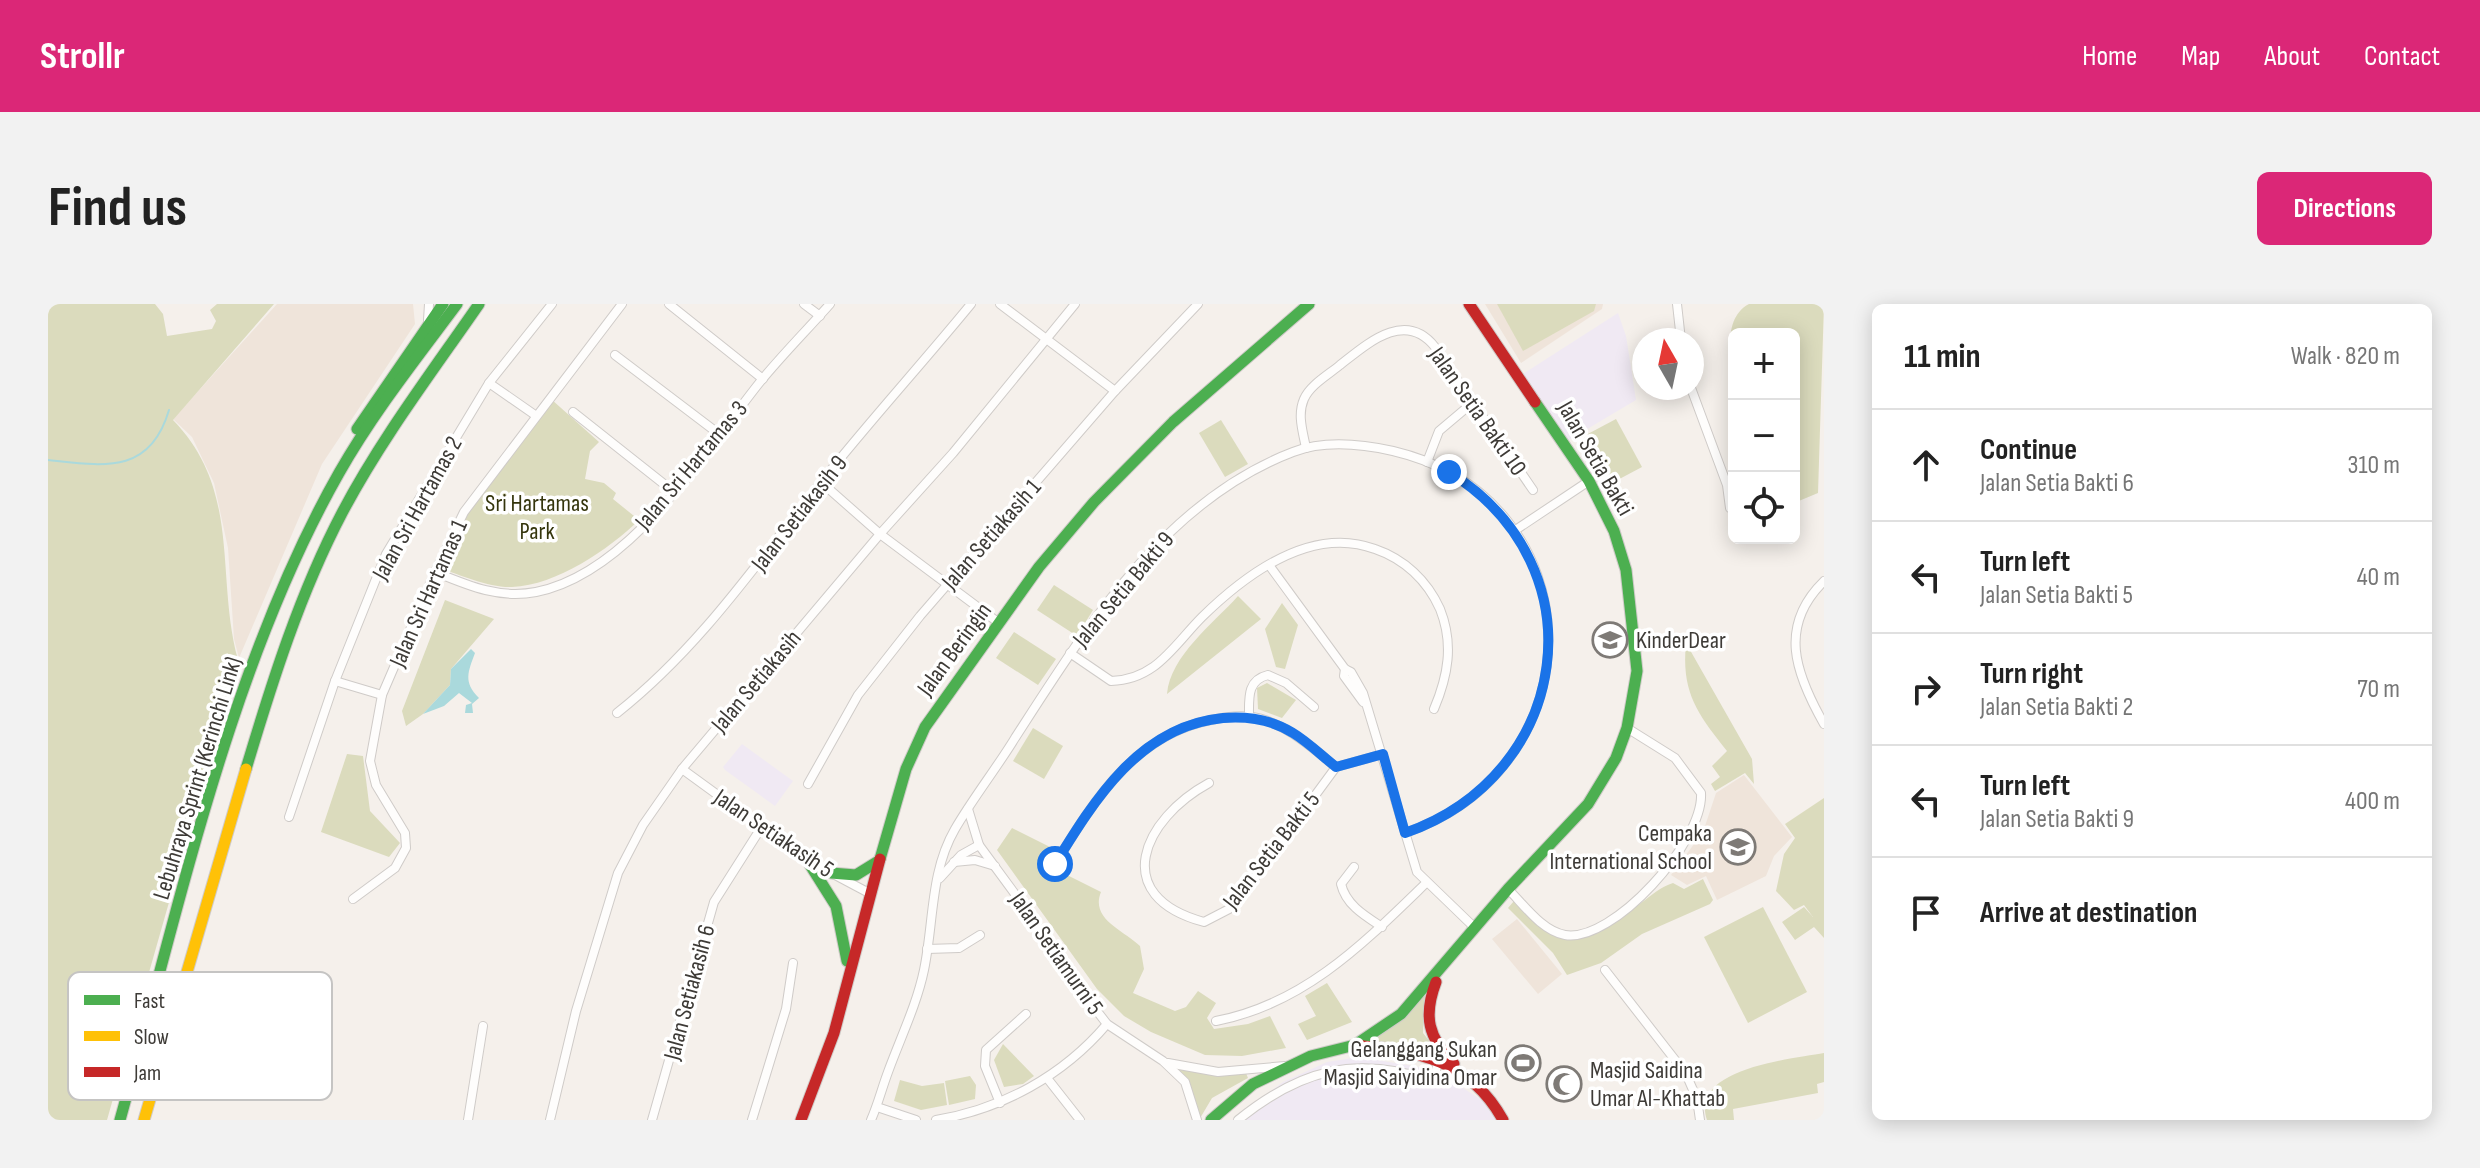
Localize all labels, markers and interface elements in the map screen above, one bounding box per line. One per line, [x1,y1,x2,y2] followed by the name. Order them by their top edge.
[40,34,125,79] text: Strollr
[2082,40,2137,73] text: Home
[2181,40,2220,73] text: Map
[2264,40,2320,73] text: About
[2364,40,2440,73] text: Contact
[2257,172,2432,245] button: Directions
[48,175,187,242] text: Find us
[1632,328,1704,400] north arrow
[1728,328,1800,544] map controls
[1728,328,1800,400] button: +
[1904,336,1981,377] text: 11 min
[1422,340,1533,481] street label: Jalan Setia Bakti 10
[2291,341,2400,372] text: Walk · 820 m
[628,395,754,537] street label: Jalan Sri Hartamas 3
[1551,395,1640,521] street label: Jalan Setia Bakti
[1728,400,1800,472] button: −
[366,431,469,586] street label: Jalan Sri Hartamas 2
[1980,432,2077,468] text: Continue
[1904,443,1948,487] icon: ahead
[745,450,854,578] street label: Jalan Setiakasih 9
[2348,450,2400,481] text: 310 m
[1431,454,1467,490] route end
[1980,468,2134,499] text: Jalan Setia Bakti 6
[1728,472,1800,544] button: locate
[935,473,1048,596] street label: Jalan Setiakasih 1
[485,489,589,546] park label: Sri Hartamas Park
[383,515,474,672] street label: Jalan Sri Hartamas 1
[1066,526,1180,654] street label: Jalan Setia Bakti 9
[1980,544,2070,580] text: Turn left
[1904,555,1948,599] icon: left
[2357,562,2400,593] text: 40 m
[1980,580,2133,611] text: Jalan Setia Bakti 5
[910,597,998,702] street label: Jalan Beringin
[1591,621,1629,659] school or university icon: KinderDear
[705,624,808,739] street label: Jalan Setiakasih
[1636,626,1726,655] place label: KinderDear
[147,653,248,903] street label: Lebuhraya Sprint (Kerinchi Link)
[1980,656,2083,692] text: Turn right
[1904,667,1948,711] icon: right
[2357,674,2400,705] text: 70 m
[1980,692,2133,723] text: Jalan Setia Bakti 2
[1980,768,2070,804] text: Turn left
[1904,779,1948,823] icon: left
[708,782,839,884] street label: Jalan Setiakasih 5
[1216,786,1326,916] street label: Jalan Setia Bakti 5
[2345,786,2400,817] text: 400 m
[1980,804,2134,835] text: Jalan Setia Bakti 9
[1549,819,1712,876] place label: Cempaka International School
[1719,828,1757,866] school or university icon: Cempaka International School
[1037,846,1073,882] route start
[1003,885,1110,1020] street label: Jalan Setiamurni 5
[1904,891,1948,935] icon: arrive
[1980,895,2197,931] text: Arrive at destination
[657,921,721,1064] street label: Jalan Setiakasih 6
[68,972,332,1100] legend
[134,988,165,1015] text: Fast
[134,1024,169,1051] text: Slow
[1323,1035,1497,1092] place label: Gelanggang Sukan Masjid Saiyidina Omar
[1504,1044,1542,1082] sports icon: Gelanggang Sukan Masjid Saiyidina Omar
[1590,1056,1725,1113] place label: Masjid Saidina Umar Al-Khattab
[133,1060,161,1087] text: Jam
[1545,1065,1583,1103] mosque icon: Masjid Saidina Umar Al-Khattab

